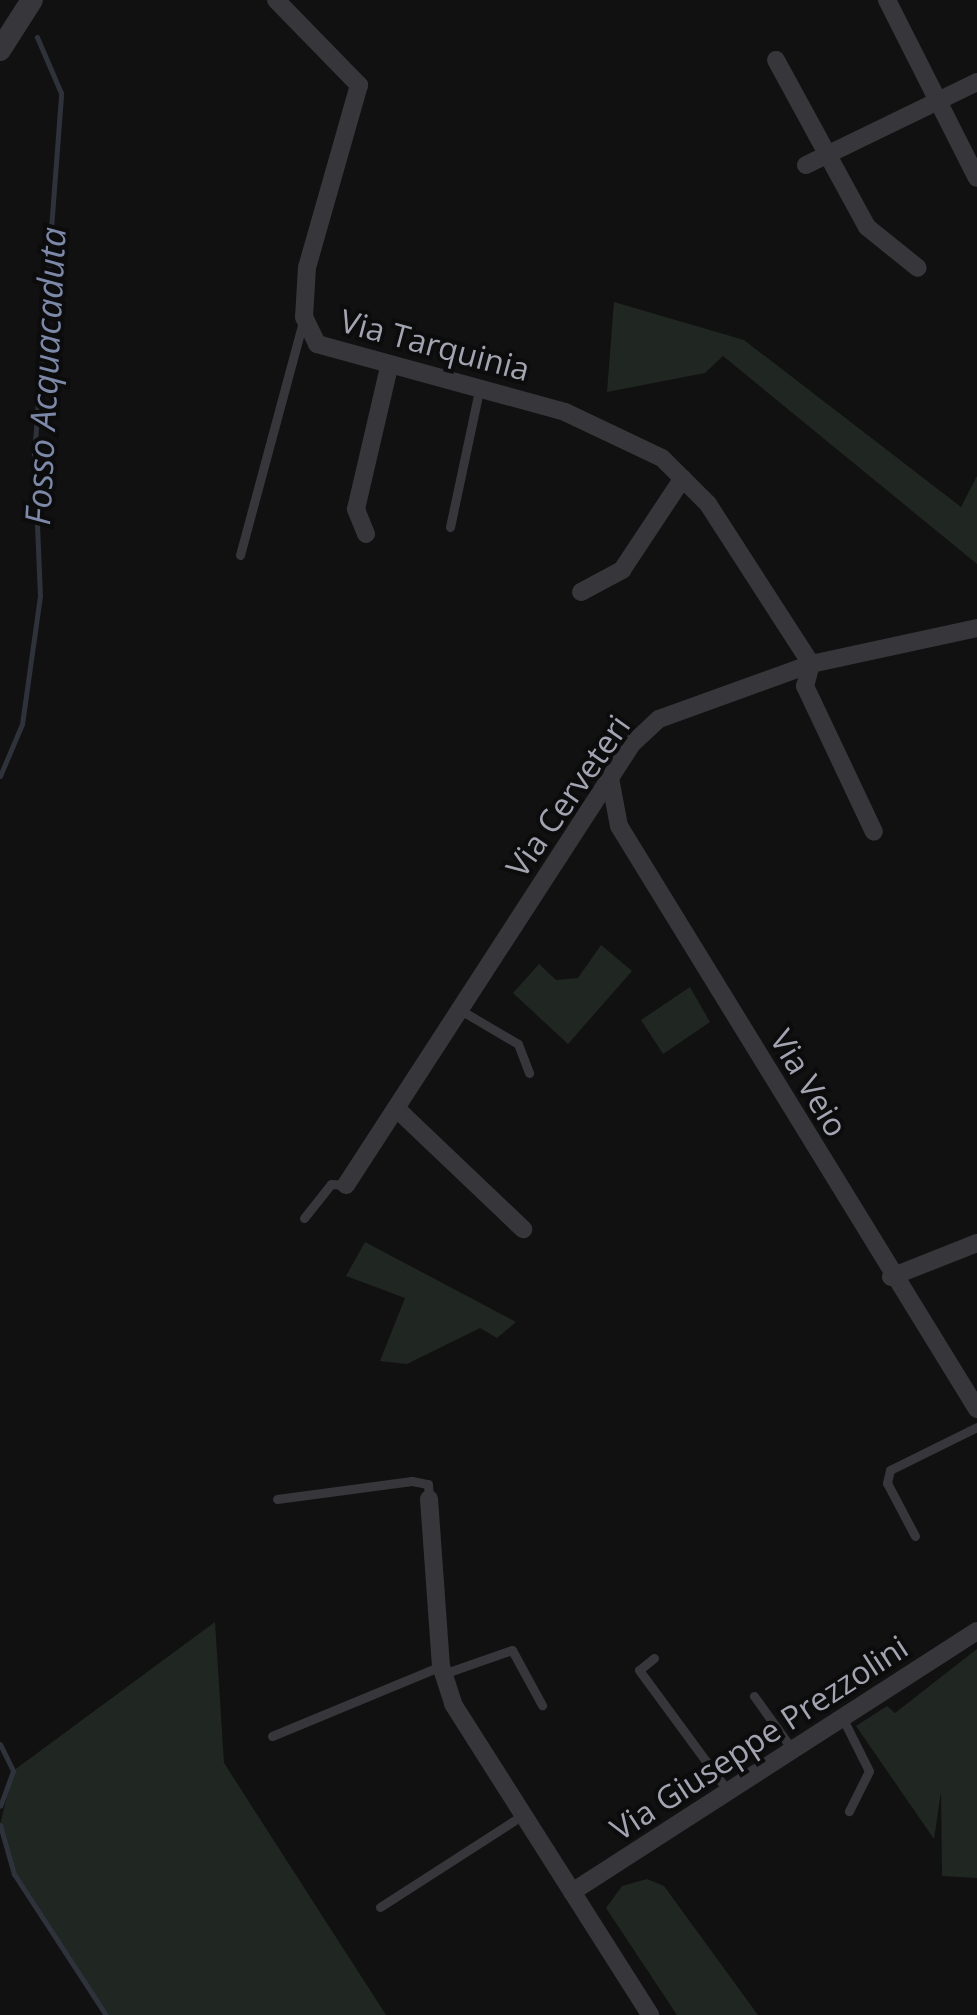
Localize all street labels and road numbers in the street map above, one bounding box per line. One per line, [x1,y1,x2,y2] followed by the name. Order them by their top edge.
[336,301,534,389] street label: Via Tarquinia
[498,708,638,884] street label: Via Cerveteri
[762,1023,856,1143] street label: Via Veio
[603,1628,915,1848] street label: Via Giuseppe Prezzolini

